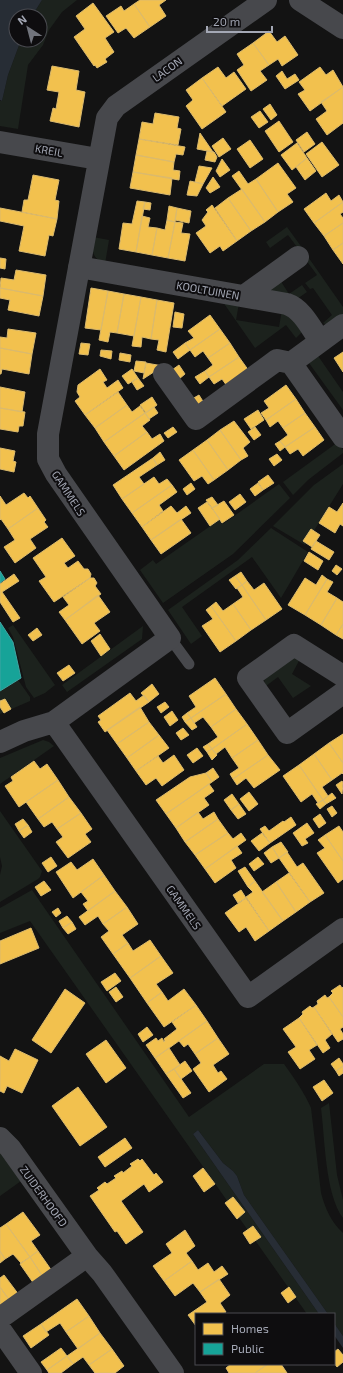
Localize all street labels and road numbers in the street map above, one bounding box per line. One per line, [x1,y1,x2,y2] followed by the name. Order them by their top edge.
[150,54,184,84] street label: LACON
[34,141,64,159] street label: KREIL
[175,278,241,302] street label: KOOLTUINEN
[50,468,88,518] street label: GAMMELS
[164,882,204,932] street label: GAMMELS
[18,1163,70,1229] street label: ZUIDERHOOFD

